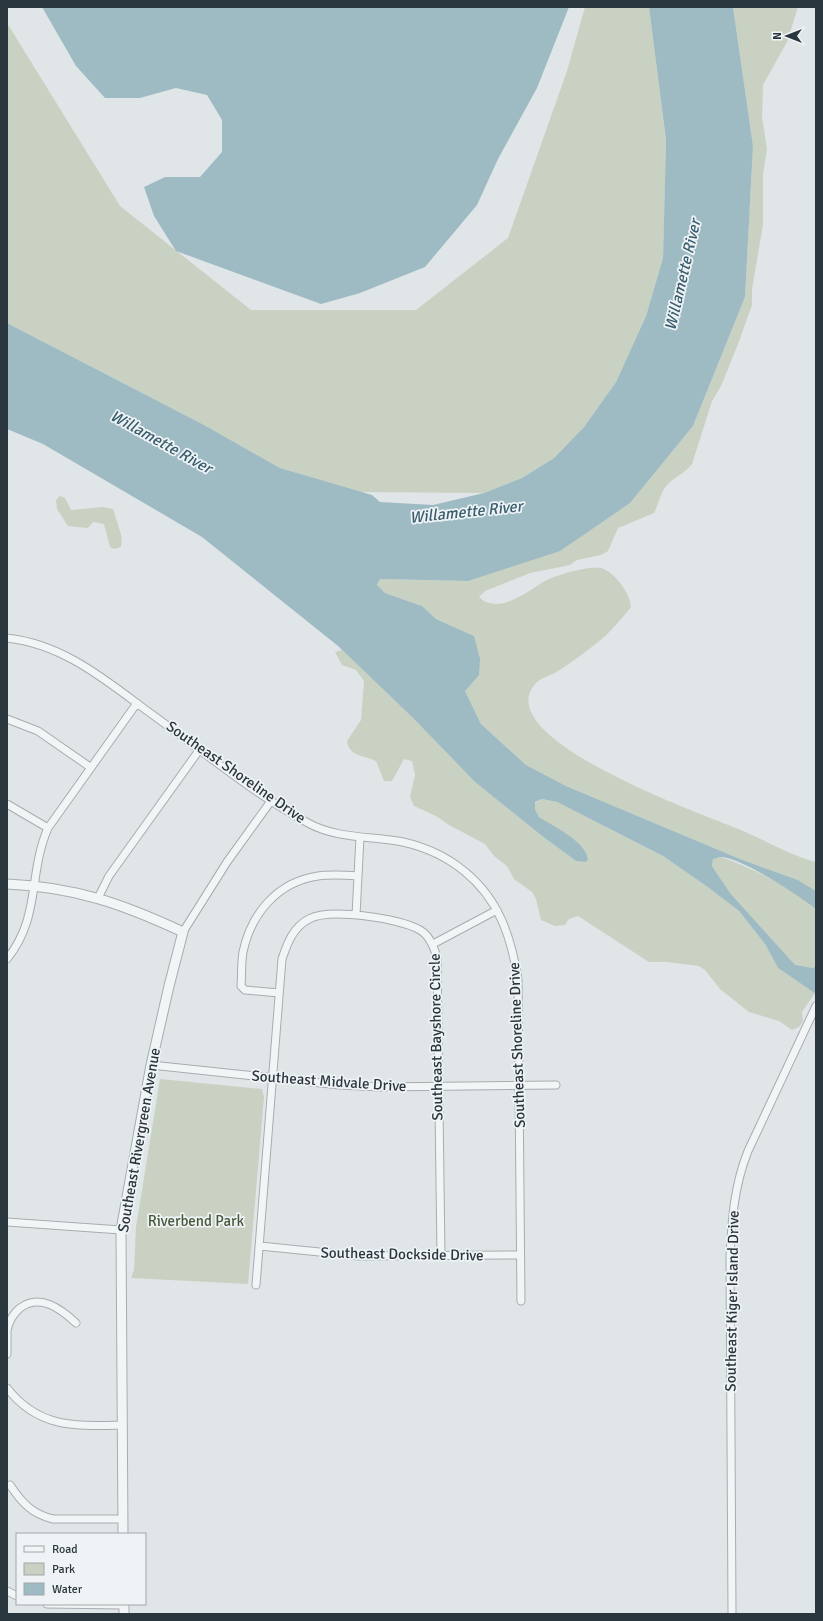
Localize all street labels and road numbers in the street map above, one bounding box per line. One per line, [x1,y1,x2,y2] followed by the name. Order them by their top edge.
[163,717,309,827] street label: Southeast Shoreline Drive
[426,953,446,1121] street label: Southeast Bayshore Circle
[505,962,529,1128] street label: Southeast Shoreline Drive
[114,1046,164,1234] street label: Southeast Rivergreen Avenue
[251,1067,407,1095] street label: Southeast Midvale Drive
[721,1210,743,1392] street label: Southeast Kiger Island Drive
[320,1244,484,1264] street label: Southeast Dockside Drive

